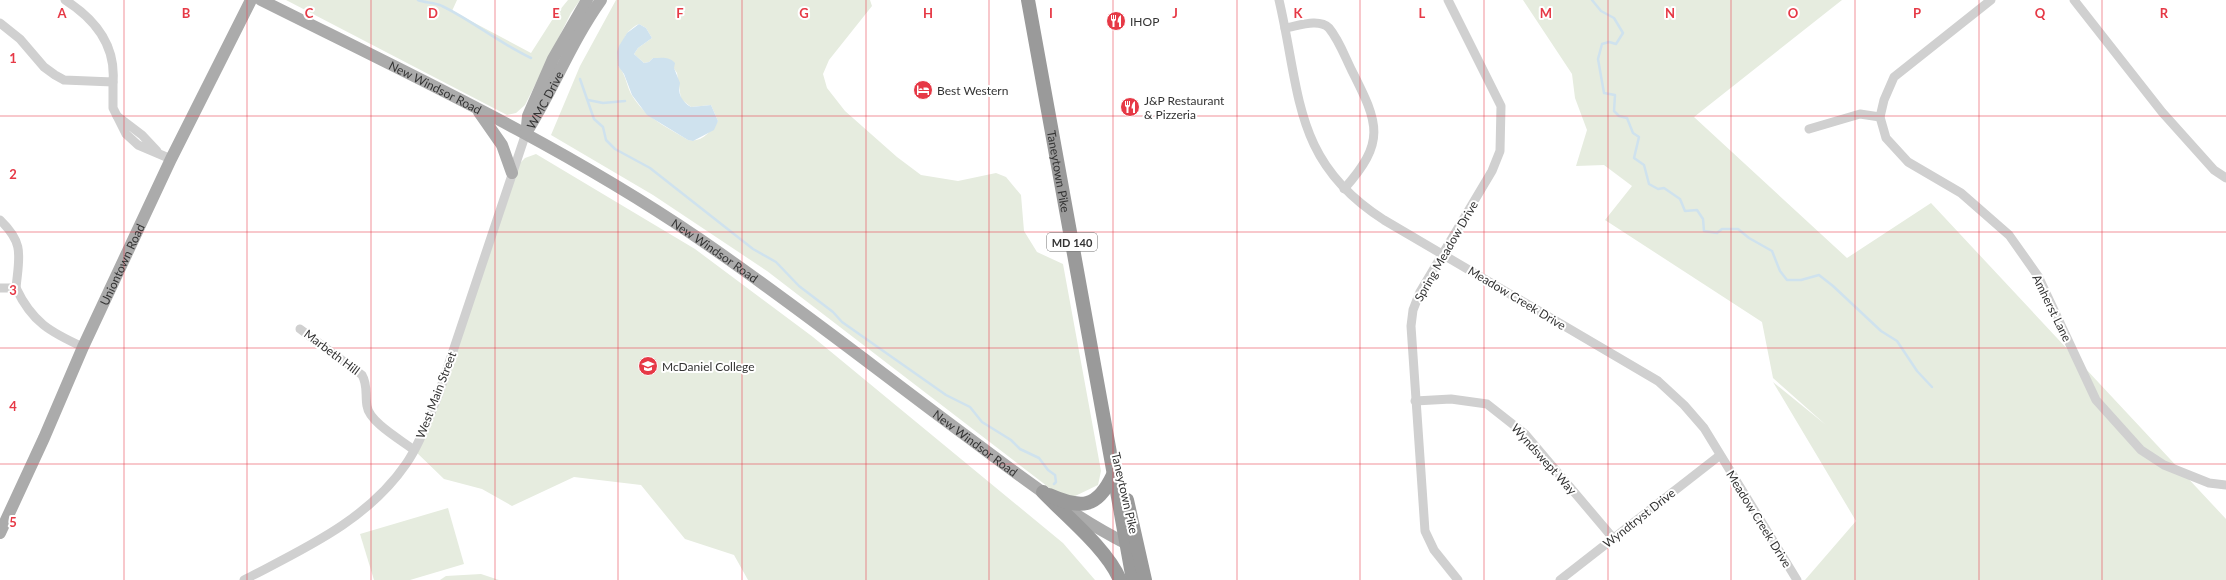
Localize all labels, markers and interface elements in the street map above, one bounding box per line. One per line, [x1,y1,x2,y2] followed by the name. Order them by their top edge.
[56,5,67,21] text: A
[182,5,191,21] text: B
[305,5,314,21] text: C
[428,5,438,21] text: D
[552,5,560,21] text: E
[676,5,684,21] text: F
[799,5,809,21] text: G
[923,5,933,21] text: H
[1049,5,1053,21] text: I
[1172,5,1178,21] text: J
[1294,5,1304,21] text: K
[1419,5,1426,21] text: L
[1540,5,1552,21] text: M
[1665,5,1675,21] text: N
[1788,5,1799,21] text: O
[1913,5,1921,21] text: P
[2035,5,2046,21] text: Q
[2160,5,2169,21] text: R
[1105,10,1127,32] restaurant icon: IHOP
[1130,14,1159,29] place label: IHOP
[9,50,17,66] text: 1
[387,57,484,117] street label: New Windsor Road
[523,68,566,131] street label: WMC Drive
[912,79,934,101] hotel icon: Best Western
[937,83,1008,98] place label: Best Western
[1144,93,1225,122] place label: J&P Restaurant & Pizzeria
[1119,96,1141,118] restaurant icon: J&P Restaurant & Pizzeria
[1044,129,1074,213] street label: Taneytown Pike
[9,166,17,182] text: 2
[1411,198,1481,304] street label: Spring Meadow Drive
[669,215,761,285] street label: New Windsor Road
[96,221,147,308] street label: Uniontown Road
[1047,233,1097,251] road number: MD 140
[1465,263,1569,333] street label: Meadow Creek Drive
[2029,272,2075,344] street label: Amherst Lane
[9,282,17,298] text: 3
[301,326,363,378] street label: Marbeth Hill
[413,349,460,441] street label: West Main Street
[637,355,659,377] school or university icon: McDaniel College
[662,359,755,374] place label: McDaniel College
[9,398,17,414] text: 4
[930,406,1021,479] street label: New Windsor Road
[1508,420,1580,498] street label: Wyndswept Way
[1108,451,1142,535] street label: Taneytown Pike
[1723,468,1795,570] street label: Meadow Creek Drive
[1600,485,1678,551] street label: Wyndtryst Drive
[9,514,17,530] text: 5

